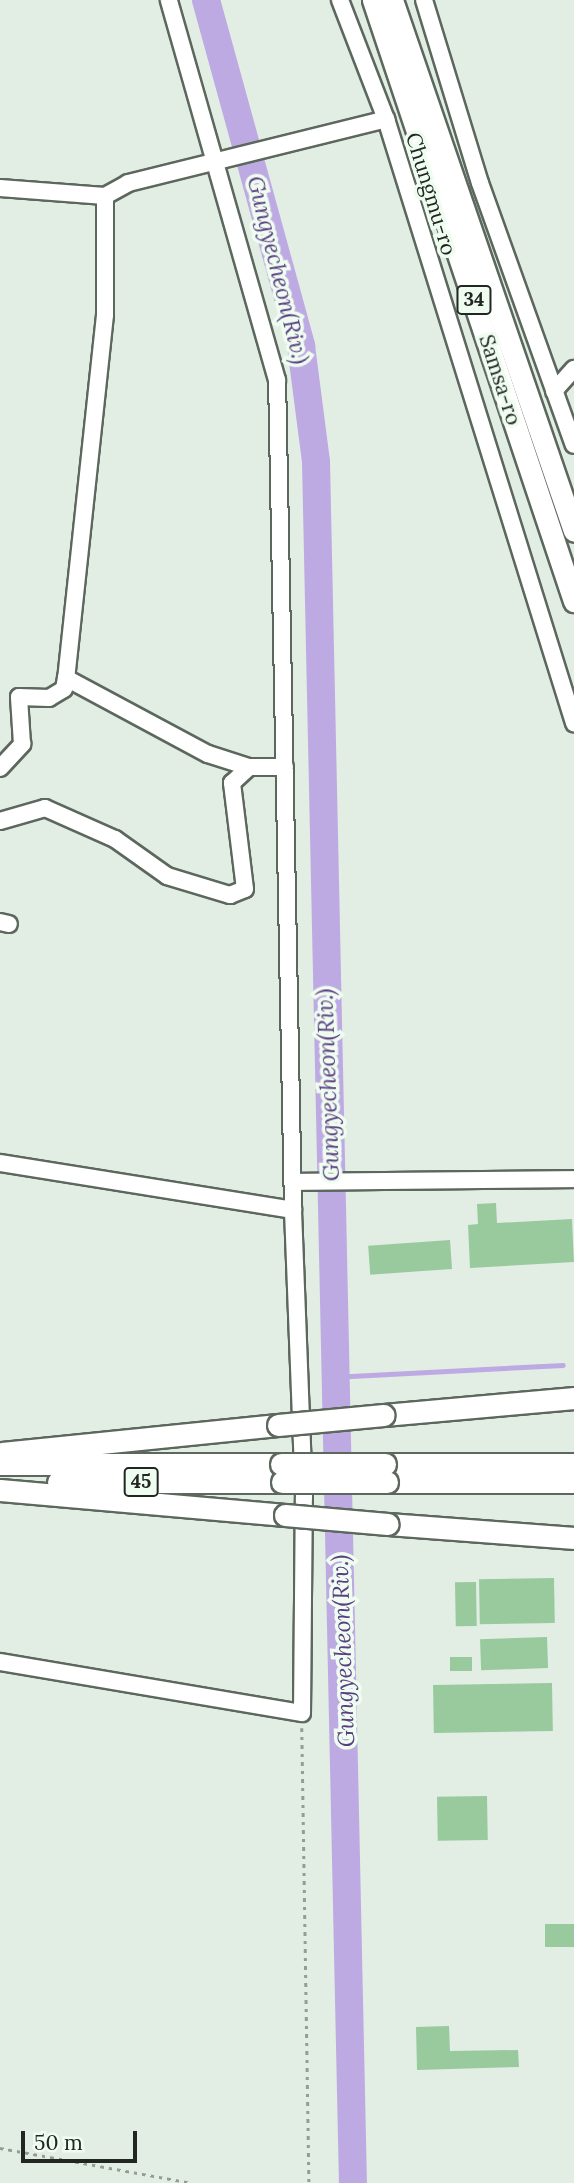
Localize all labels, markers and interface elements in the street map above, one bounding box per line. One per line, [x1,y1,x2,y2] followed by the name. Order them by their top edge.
[400,130,462,258] street label: Chungmu-ro
[241,173,315,367] water label: Gungyecheon(Riv.)
[455,284,493,316] road number: 34
[474,332,526,428] street label: Samsa-ro
[311,988,345,1182] water label: Gungyecheon(Riv.)
[124,1466,158,1498] road number: 45
[326,1554,360,1748] water label: Gungyecheon(Riv.)
[24,2116,140,2160] scale bar
[34,2129,83,2156] text: 50 m

